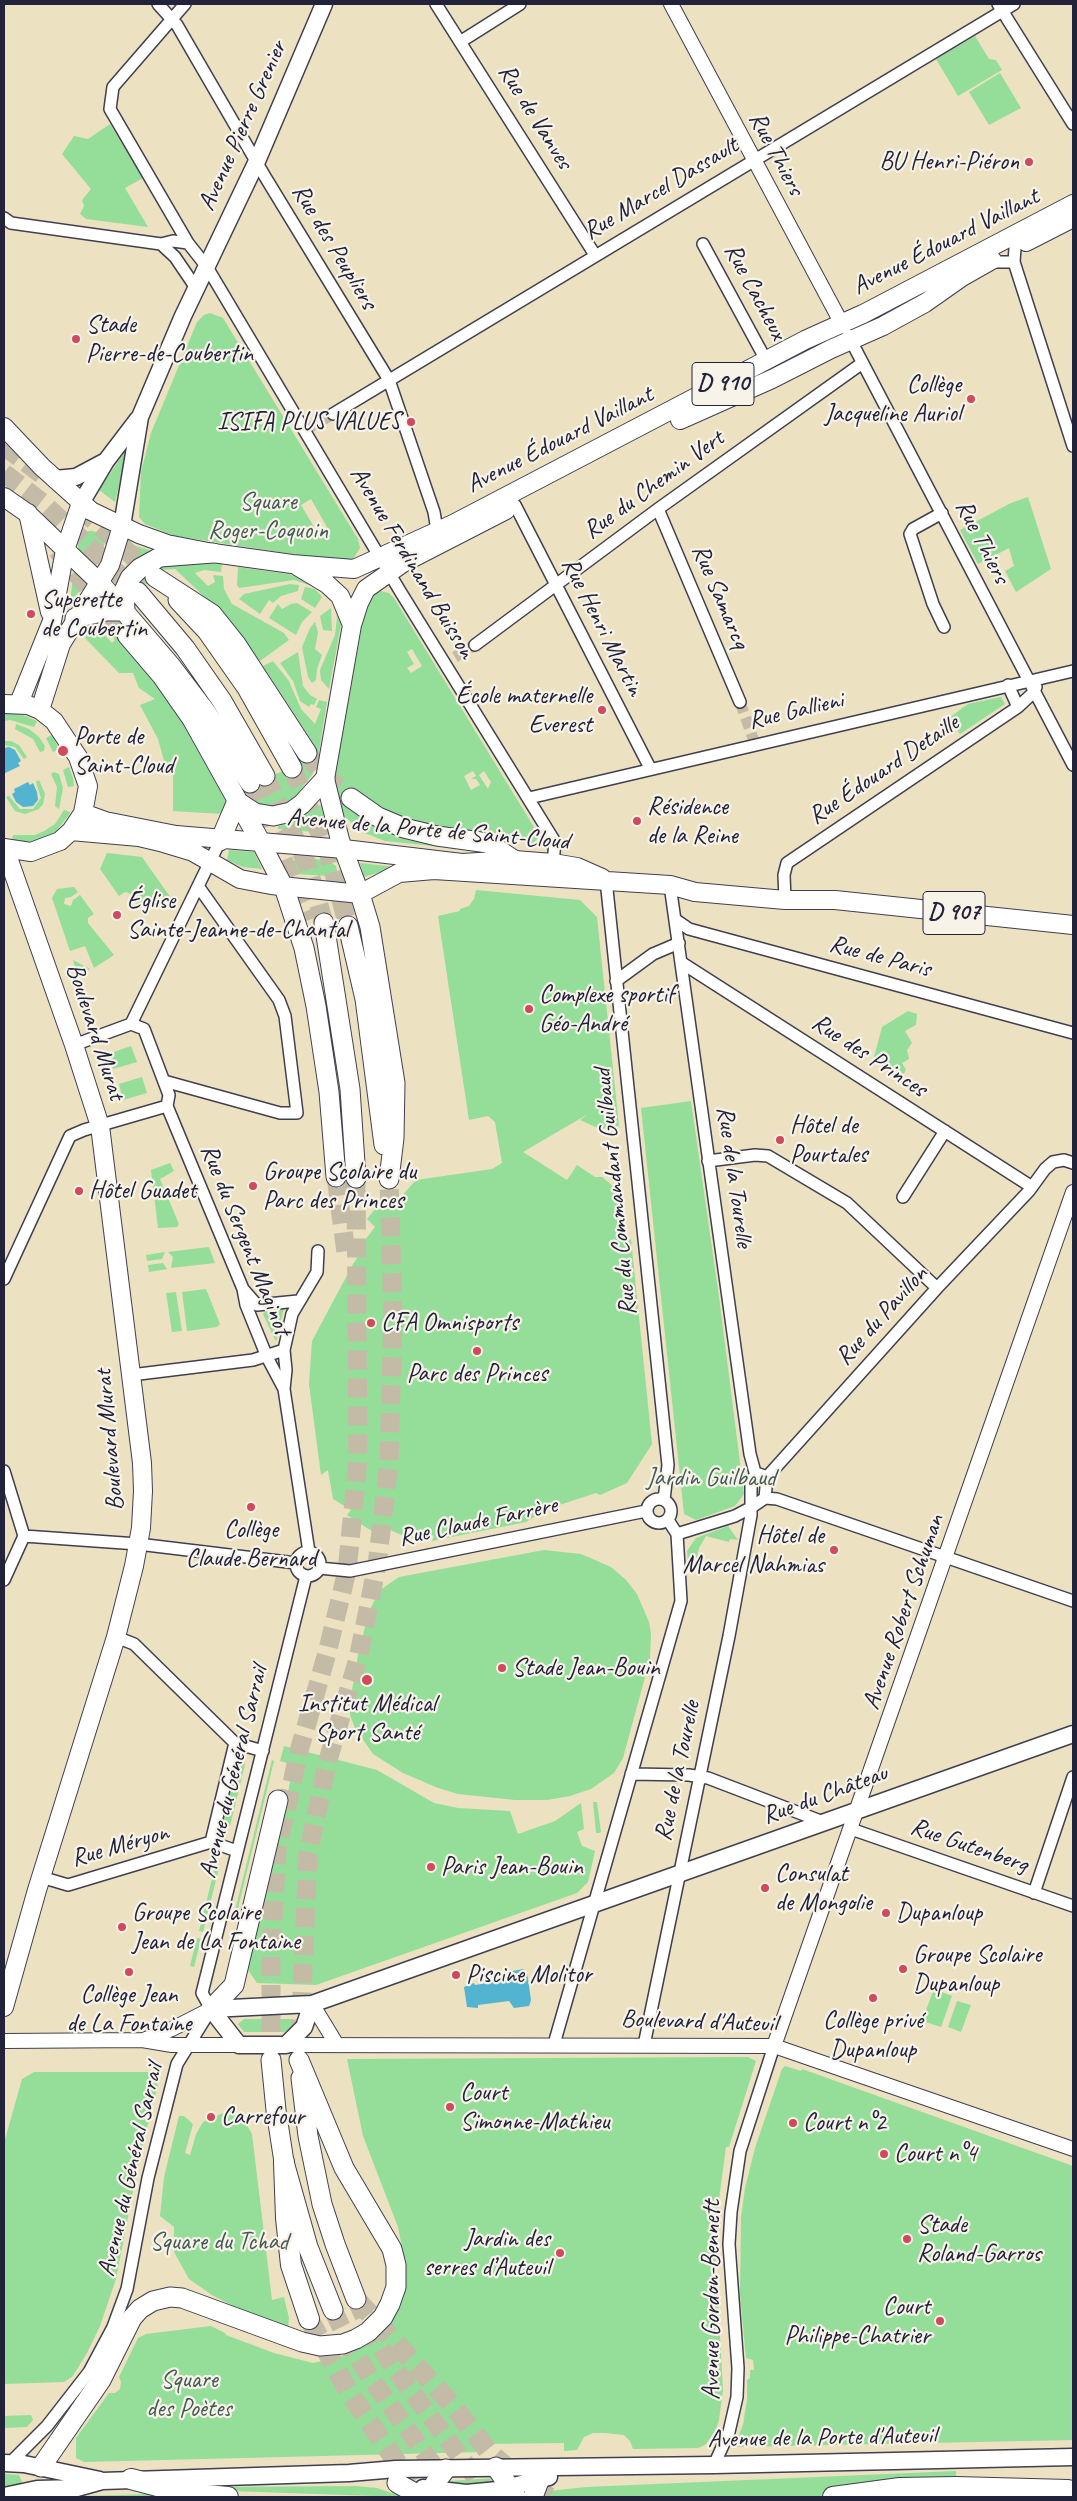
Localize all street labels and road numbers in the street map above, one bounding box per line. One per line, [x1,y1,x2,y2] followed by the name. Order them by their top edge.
[192,36,294,216] street label: Avenue Pierre Grenier
[491,59,579,175] street label: Rue de Vanves
[742,107,810,201] street label: Rue Thiers
[578,131,744,247] street label: Rue Marcel Dassault
[285,179,383,315] street label: Rue des Peupliers
[848,182,1044,302] street label: Avenue Édouard Vaillant
[717,239,793,345] street label: Rue Cacheux
[692,362,754,406] road number: D 910
[462,380,658,500] street label: Avenue Édouard Vaillant
[578,424,730,546] street label: Rue du Chemin Vert
[343,462,481,664] street label: Avenue Ferdinand Buisson
[948,495,1016,589] street label: Rue Thiers
[685,540,755,654] street label: Rue Samarcq
[554,553,650,701] street label: Rue Henri Martin
[746,686,846,736] street label: Rue Gallieni
[803,709,965,831] street label: Rue Édouard Detaille
[286,803,570,857] street label: Avenue de la Porte de Saint-Cloud
[923,891,985,934] road number: D 907
[826,929,934,985] street label: Rue de Paris
[59,960,131,1104] street label: Boulevard Murat
[806,1008,932,1104] street label: Rue des Princes
[588,1067,644,1317] street label: Rue du Commandant Guilbaud
[709,1104,759,1250] street label: Rue de la Tourelle
[193,1140,297,1340] street label: Rue du Sergent Maginot
[830,1260,934,1372] street label: Rue du Pavillon
[89,1368,131,1512] street label: Boulevard Murat
[396,1491,560,1553] street label: Rue Claude Farrère
[857,1511,951,1713] street label: Avenue Robert Schuman
[193,1663,275,1881] street label: Avenue du Général Sarrail
[649,1698,707,1844] street label: Rue de la Tourelle
[758,1759,892,1831] street label: Rue du Château
[906,1812,1032,1880] street label: Rue Gutenberg
[68,1818,172,1874] street label: Rue Méryon
[620,2004,778,2040] street label: Boulevard d'Auteuil
[92,2060,170,2280] street label: Avenue du Général Sarrail
[697,2200,727,2400] street label: Avenue Gordon-Bennett
[707,2421,937,2455] street label: Avenue de la Porte d'Auteuil

